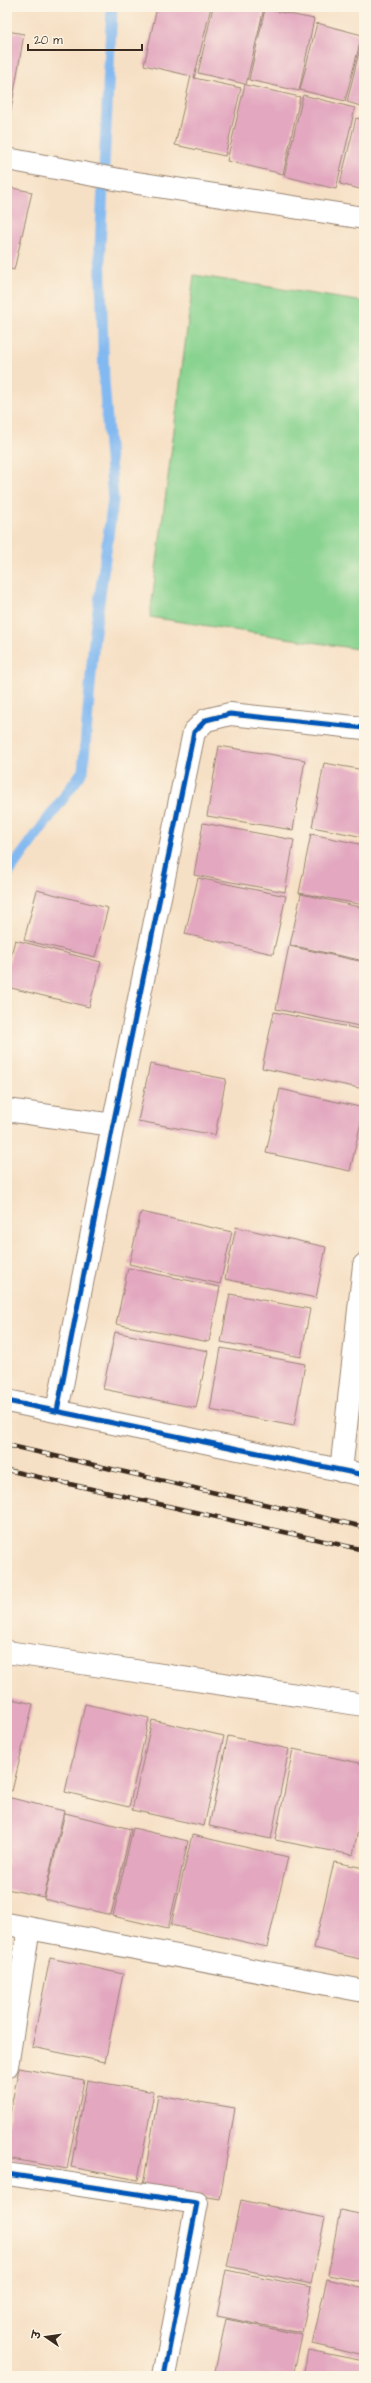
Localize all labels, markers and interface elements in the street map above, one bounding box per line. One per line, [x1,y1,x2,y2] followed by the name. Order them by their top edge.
[28,26,142,52] scale bar
[34,32,63,49] text: 20 m
[26,2317,66,2357] north arrow
[28,2328,45,2341] text: उ

